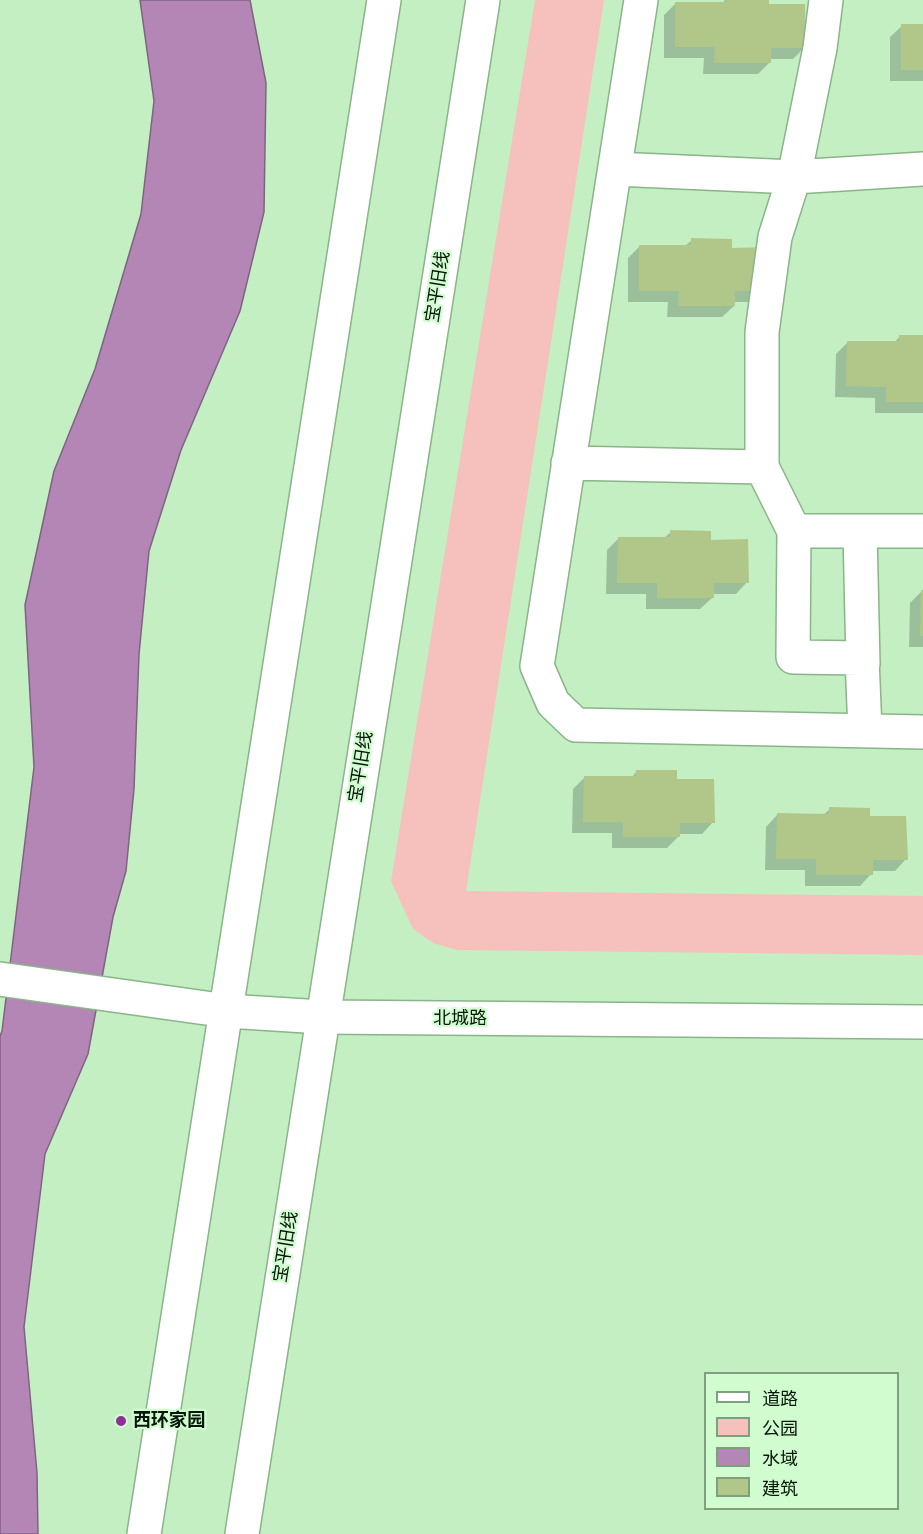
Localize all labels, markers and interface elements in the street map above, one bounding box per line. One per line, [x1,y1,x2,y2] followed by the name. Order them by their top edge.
[422,250,454,324] street label: 宝平旧线
[345,730,377,804] street label: 宝平旧线
[433,1008,487,1030] street label: 北城路
[270,1210,302,1284] street label: 宝平旧线
[704,1372,899,1510] legend
[762,1388,798,1410] text: 道路
[133,1410,205,1432] place label: 西环家园
[114,1414,128,1428] marker: 西环家园
[762,1418,798,1440] text: 公园
[762,1448,798,1470] text: 水域
[762,1478,798,1500] text: 建筑

